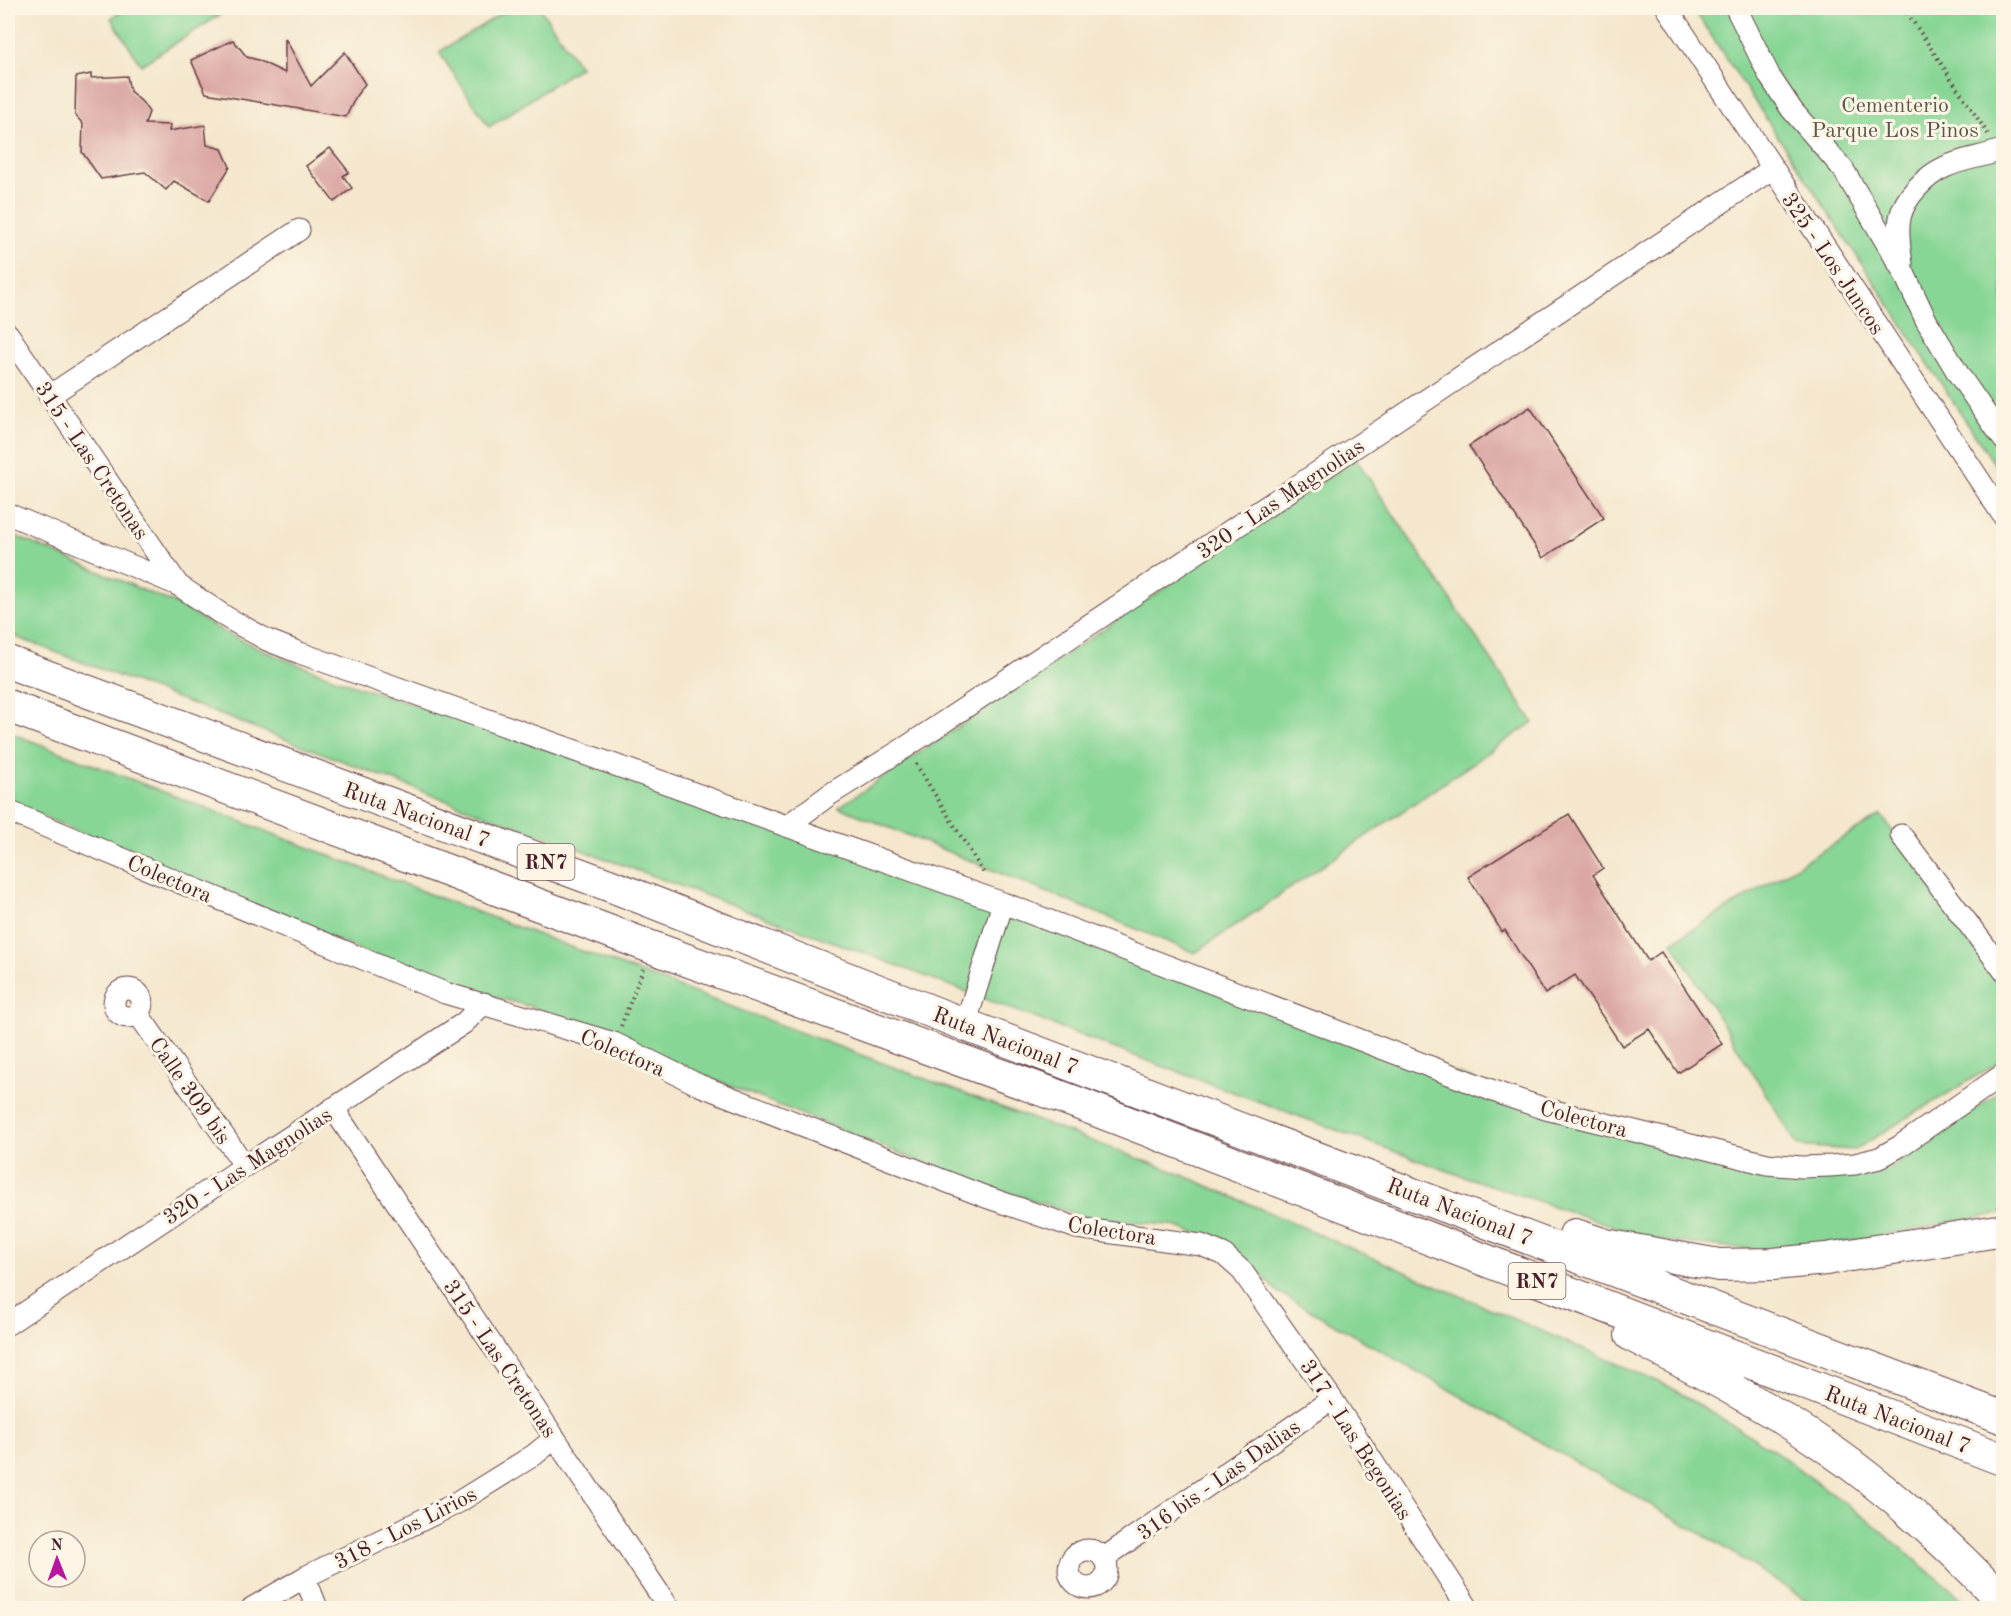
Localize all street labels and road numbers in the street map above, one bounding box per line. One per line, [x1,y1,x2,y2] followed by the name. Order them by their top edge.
[1777,189,1888,339] street label: 325 - Los Juncos
[31,378,152,544] street label: 315 - Las Cretonas
[1194,436,1369,564] street label: 320 - Las Magnolias
[340,779,492,853] street label: Ruta Nacional 7
[518,844,574,880] road number: RN7
[124,852,215,908] street label: Colectora
[929,1004,1081,1080] street label: Ruta Nacional 7
[577,1026,668,1082] street label: Colectora
[145,1034,234,1149] street label: Calle 309 bis
[1537,1098,1630,1142] street label: Colectora
[160,1104,336,1229] street label: 320 - Las Magnolias
[1383,1175,1535,1251] street label: Ruta Nacional 7
[1066,1214,1158,1250] street label: Colectora
[1508,1263,1566,1299] road number: RN7
[439,1276,560,1442] street label: 315 - Las Cretonas
[1295,1356,1415,1524] street label: 317 - Las Begonias
[1821,1383,1973,1459] street label: Ruta Nacional 7
[1134,1416,1305,1545] street label: 316 bis - Las Dalias
[331,1484,480,1574] street label: 318 - Los Lirios

